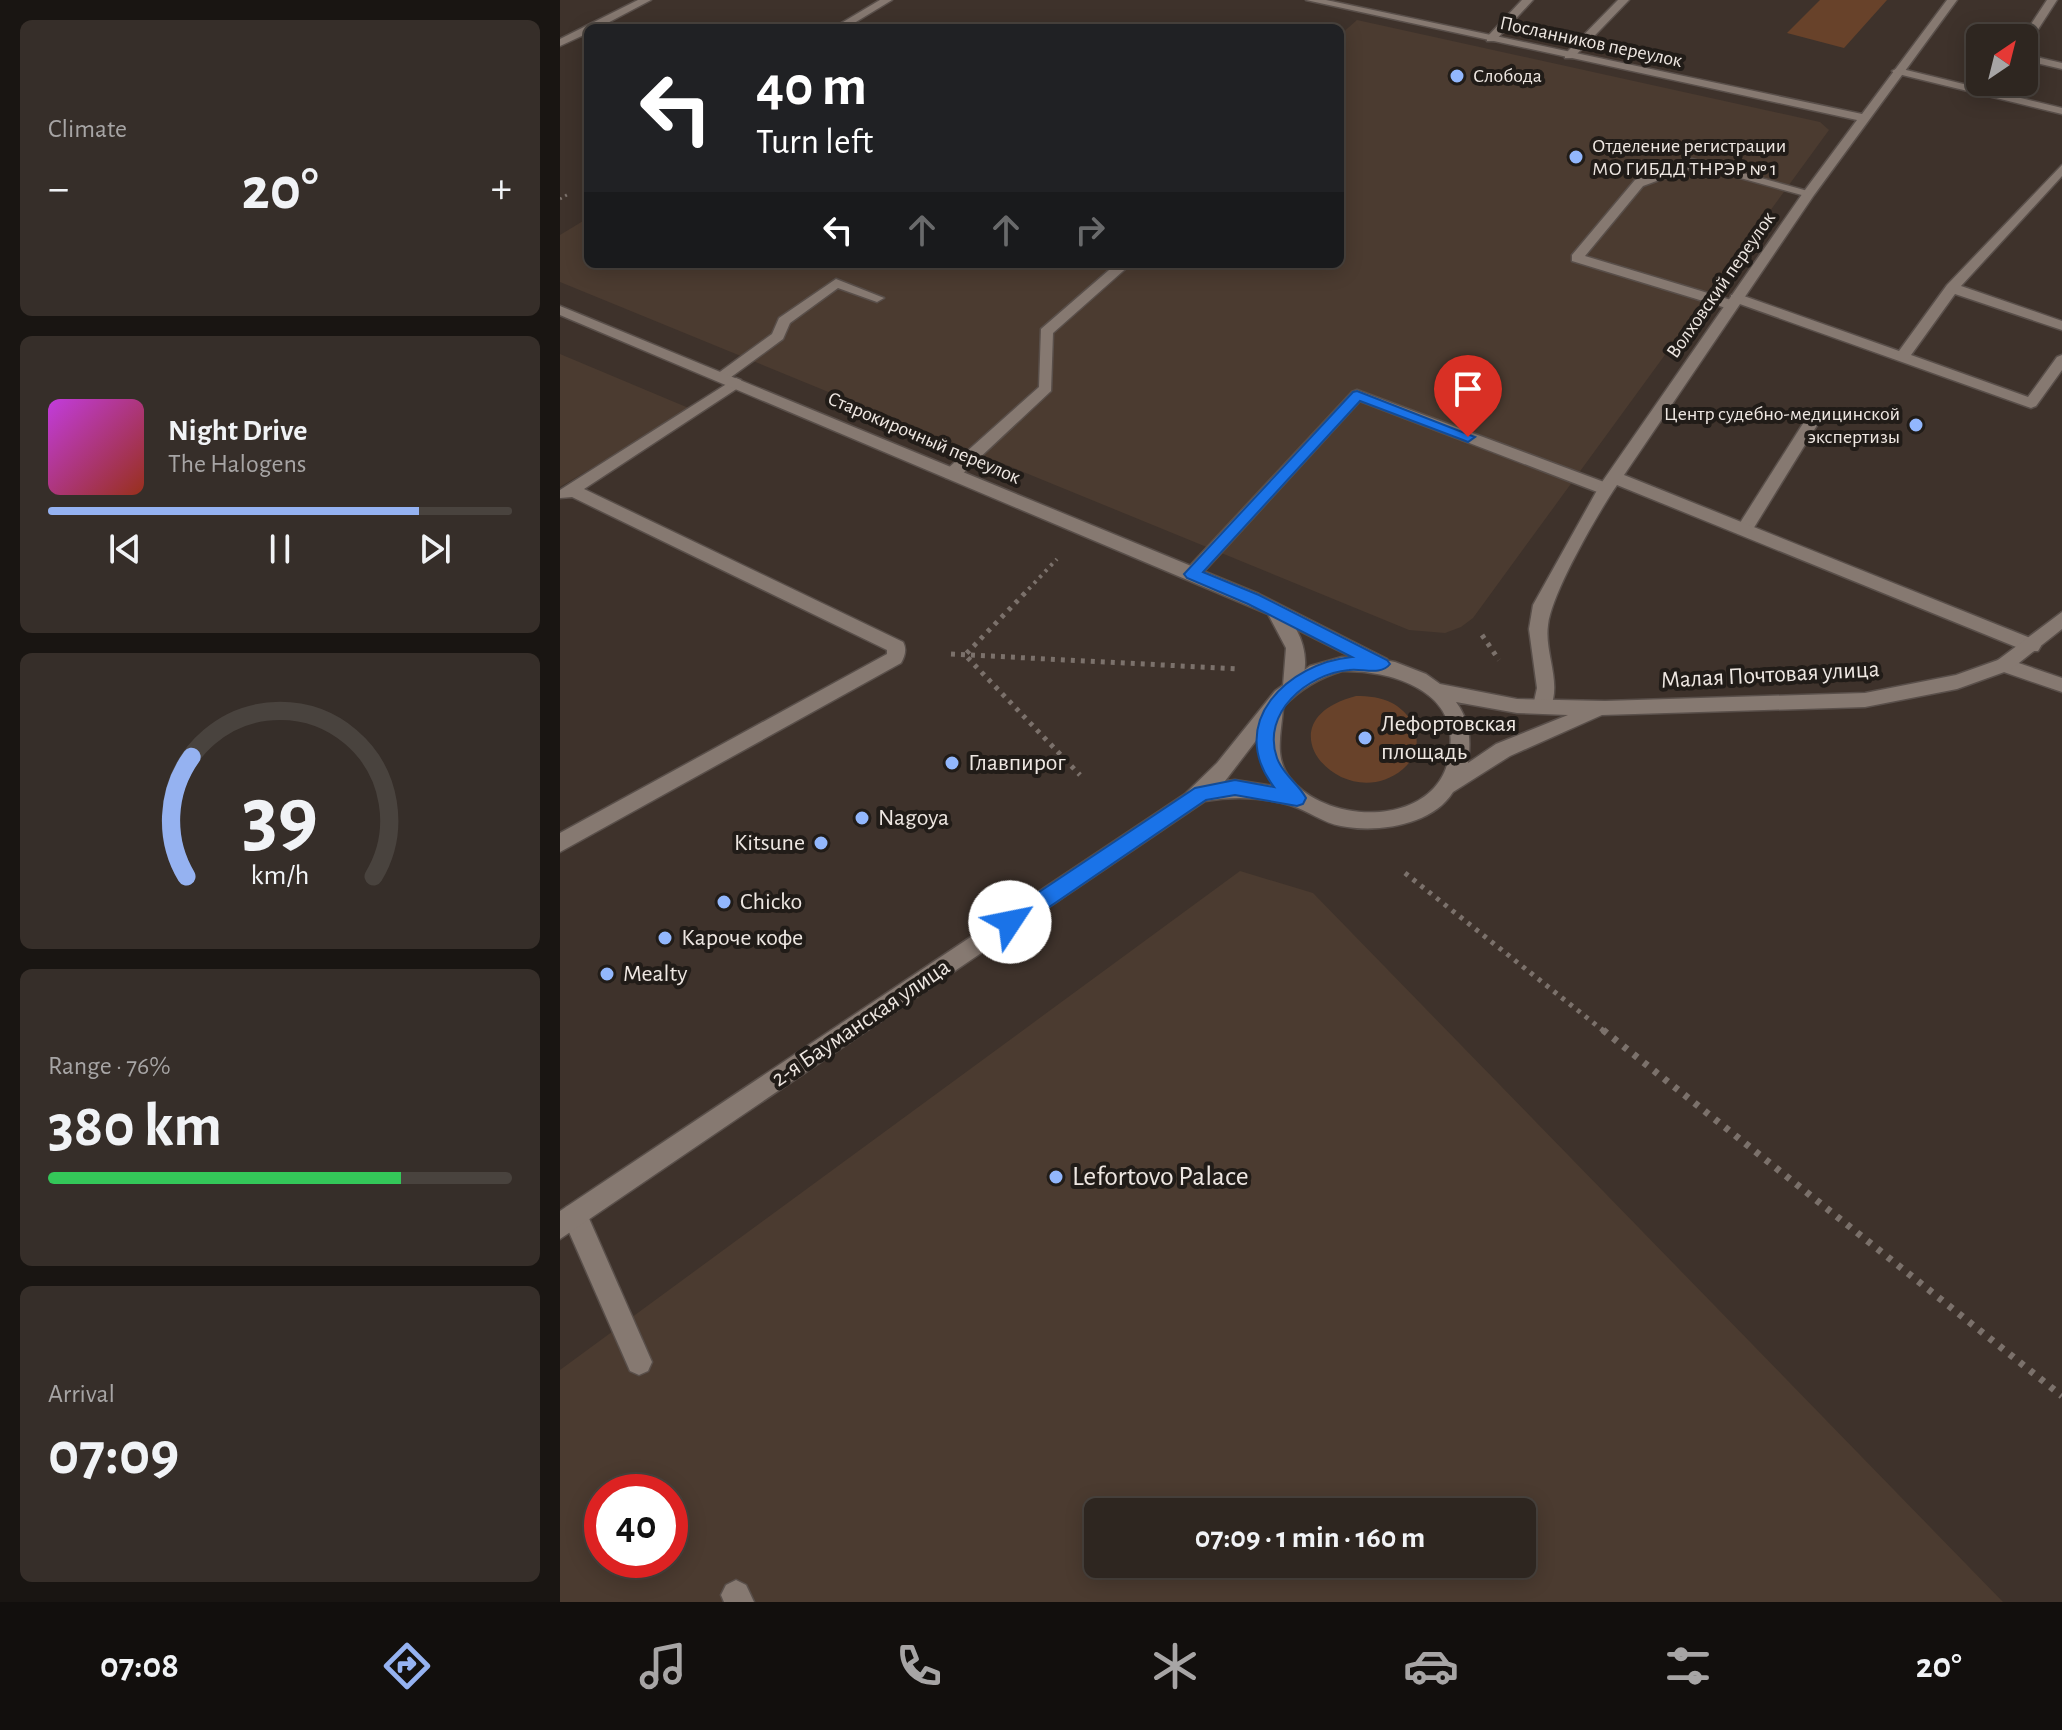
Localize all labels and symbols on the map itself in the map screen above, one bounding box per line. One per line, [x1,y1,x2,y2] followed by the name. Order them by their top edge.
[1498,13,1684,71] street label: Посланников переулок
[1966,24,2038,96] north arrow
[1473,66,1542,86] place label: Слобода
[1448,67,1466,85] marker: Слобода
[1592,136,1786,179] place label: Отделение регистрации МО ГИБДД ТНРЭР № 1
[1567,148,1585,166] marker: Отделение регистрации МО ГИБДД ТНРЭР № 1
[1663,208,1779,362] street label: Волховский переулок
[1434,355,1502,437] pin
[825,388,1023,488] street label: Старокирочный переулок
[1664,404,1900,447] place label: Центр судебно-медицинской экспертизы
[1907,416,1925,434] marker: Центр судебно-медицинской экспертизы
[1660,657,1880,693] street label: Малая Почтовая улица
[1381,712,1517,764] place label: Лефортовская площадь
[1356,729,1374,747] marker: Лефортовская площадь
[968,751,1066,775] place label: Главпирог
[943,754,961,772] marker: Главпирог
[878,806,949,830] place label: Nagoya
[853,809,871,827] marker: Nagoya
[734,831,805,855] place label: Kitsune
[812,834,830,852] marker: Kitsune
[968,880,1052,964] position arrow
[740,890,802,914] place label: Chicko
[715,893,733,911] marker: Chicko
[681,926,803,950] place label: Кароче кофе
[656,929,674,947] marker: Кароче кофе
[768,955,954,1091] street label: 2-я Бауманская улица
[623,962,687,986] place label: Mealty
[598,965,616,983] marker: Mealty
[1072,1163,1249,1191] place label: Lefortovo Palace
[1047,1168,1065,1186] marker: Lefortovo Palace
[584,1474,688,1578] speed limit sign: 40

